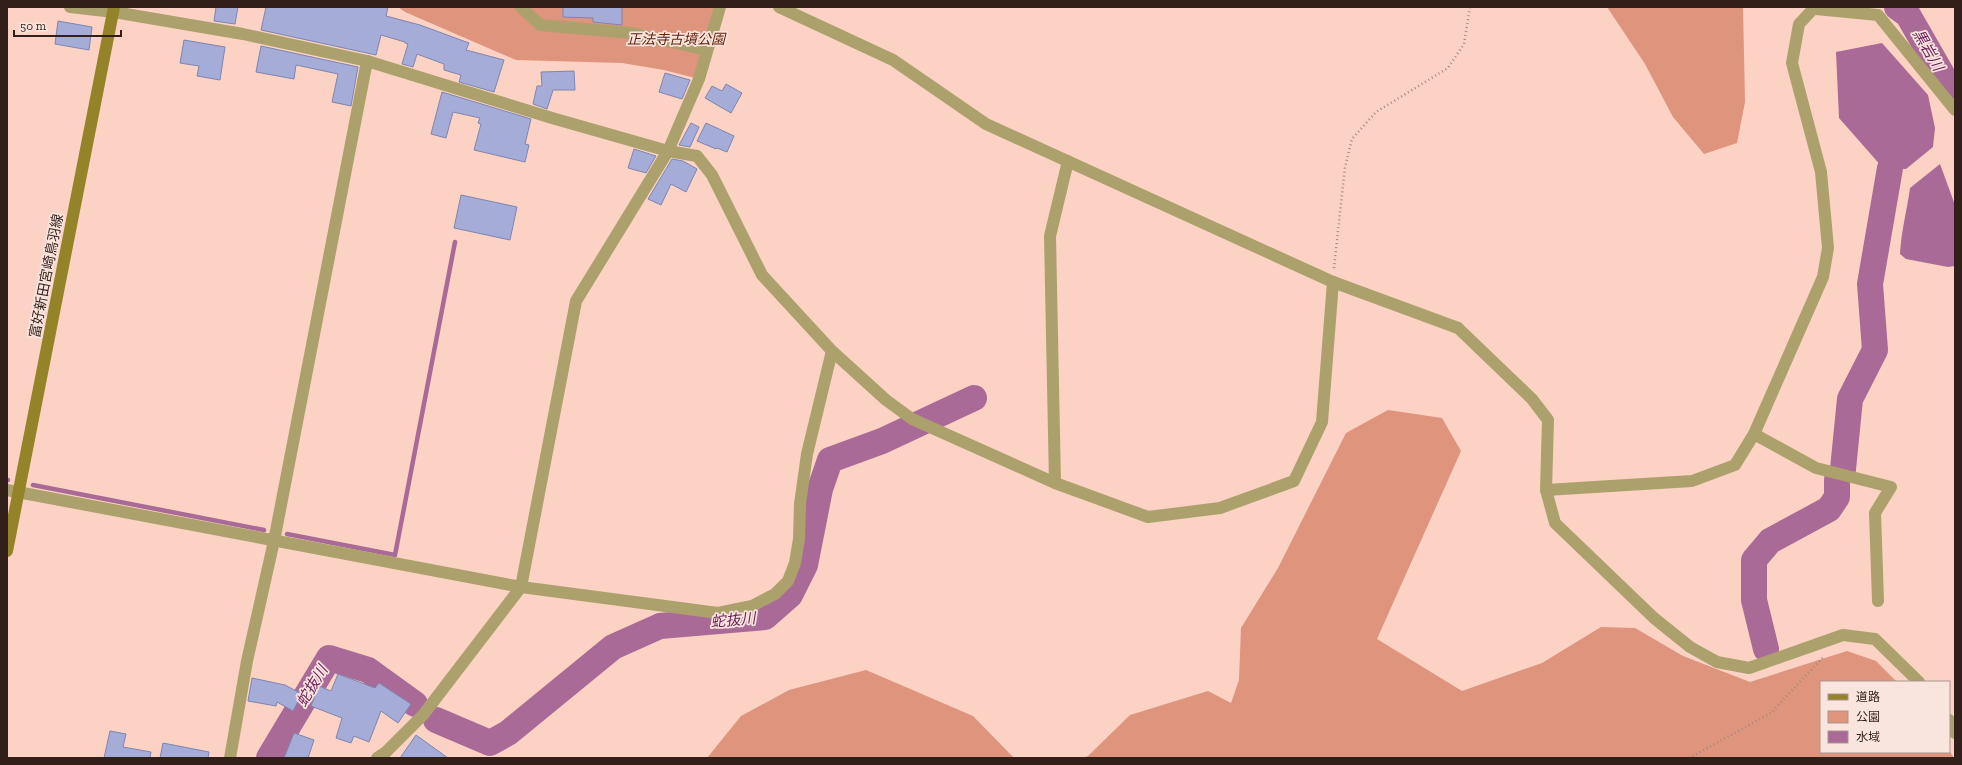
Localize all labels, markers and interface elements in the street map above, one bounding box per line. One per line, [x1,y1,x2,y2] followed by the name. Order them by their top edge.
[14,12,121,38] scale bar
[20,19,47,33] text: 50 m
[1909,26,1948,76] water label: 黒岩川
[627,31,727,48] park label: 正法寺古墳公園
[26,213,67,340] street label: 富好新田宮崎鳥羽線
[710,609,758,631] water label: 蛇抜川
[293,660,332,710] water label: 蛇抜川
[1820,681,1950,753] legend
[1856,690,1880,704] text: 道路
[1856,710,1880,724] text: 公園
[1856,730,1880,744] text: 水域

